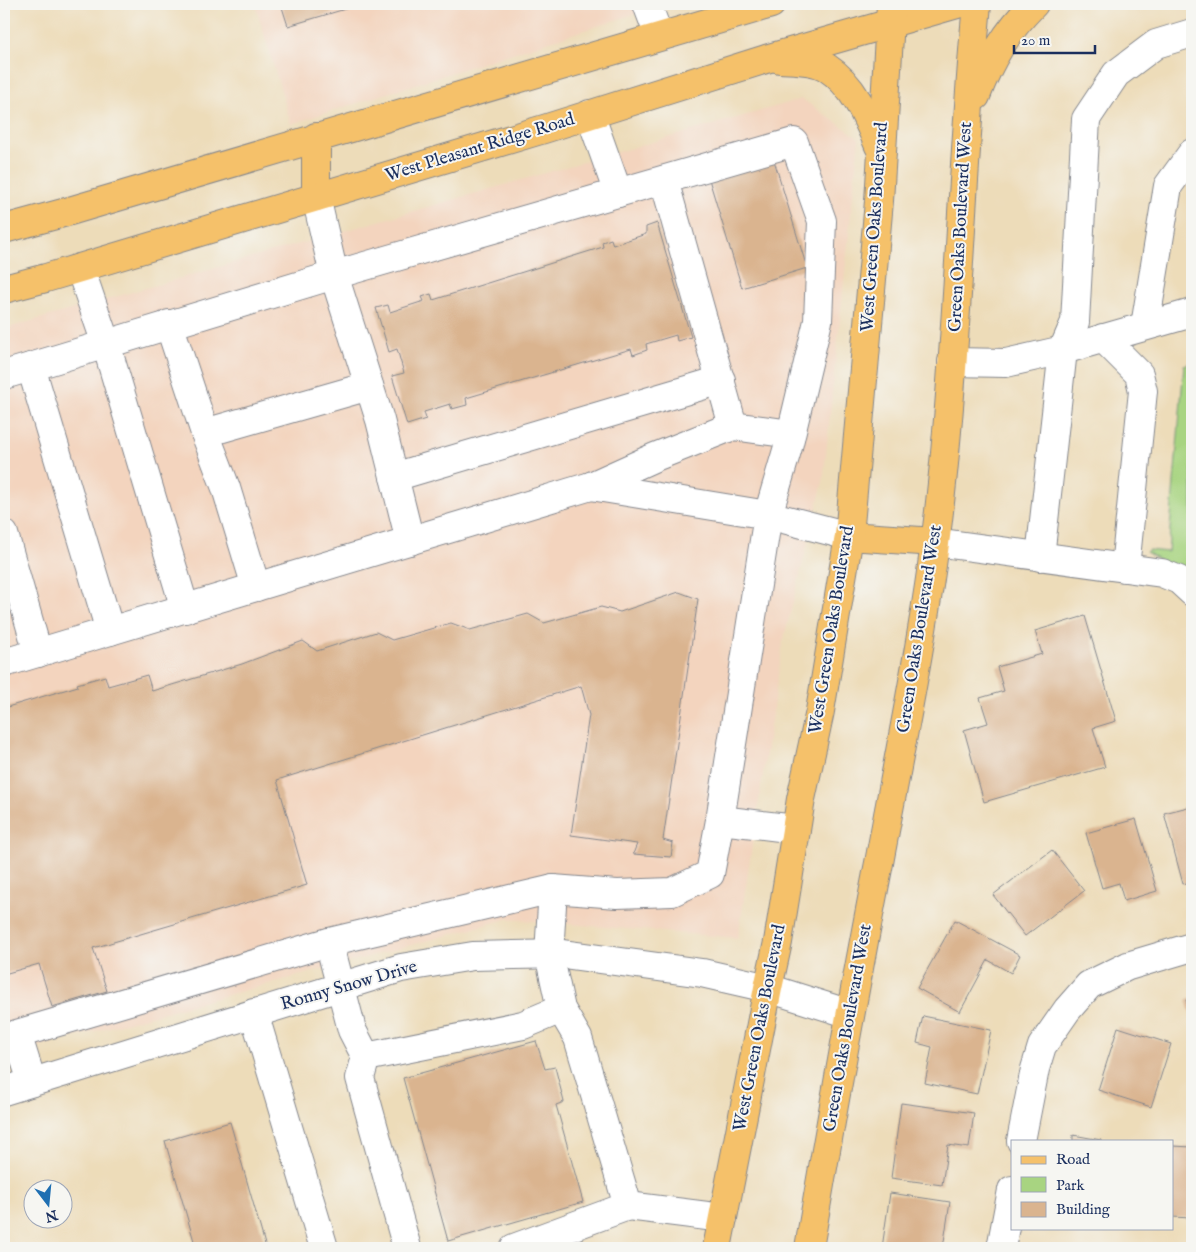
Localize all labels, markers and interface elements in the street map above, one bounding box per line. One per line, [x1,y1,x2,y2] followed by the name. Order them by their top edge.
[1014,22,1095,54] scale bar
[1021,31,1051,50] text: 20 m
[383,108,578,188] street label: West Pleasant Ridge Road
[856,121,894,333] street label: West Green Oaks Boulevard
[944,121,978,333] street label: Green Oaks Boulevard West
[892,523,948,735] street label: Green Oaks Boulevard West
[804,524,860,736] street label: West Green Oaks Boulevard
[729,922,791,1133] street label: West Green Oaks Boulevard
[818,922,878,1134] street label: Green Oaks Boulevard West
[278,956,420,1016] street label: Ronny Snow Drive
[1011,1140,1174,1230] legend
[1056,1150,1091,1169] text: Road
[1056,1176,1086,1195] text: Park
[22,1180,72,1230] north arrow
[1056,1200,1111,1219] text: Building
[43,1205,61,1226] text: N

